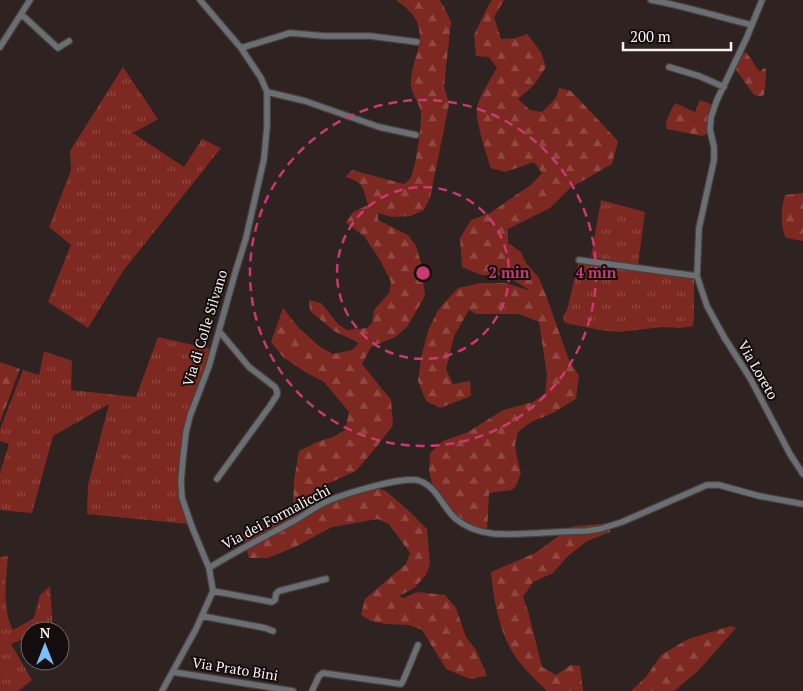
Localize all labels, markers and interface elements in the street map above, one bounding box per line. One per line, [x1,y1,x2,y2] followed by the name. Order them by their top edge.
[623,20,730,52] scale bar
[630,26,671,46] text: 200 m
[488,262,530,282] text: 2 min
[575,262,617,282] text: 4 min
[414,264,432,282] centre of rings
[178,267,231,389] street label: Via di Colle Silvano
[734,337,783,403] street label: Via Loreto
[218,480,333,553] street label: Via dei Formalicchi
[20,621,70,671] north arrow
[40,623,51,642] text: N
[191,652,279,685] street label: Via Prato Bini

